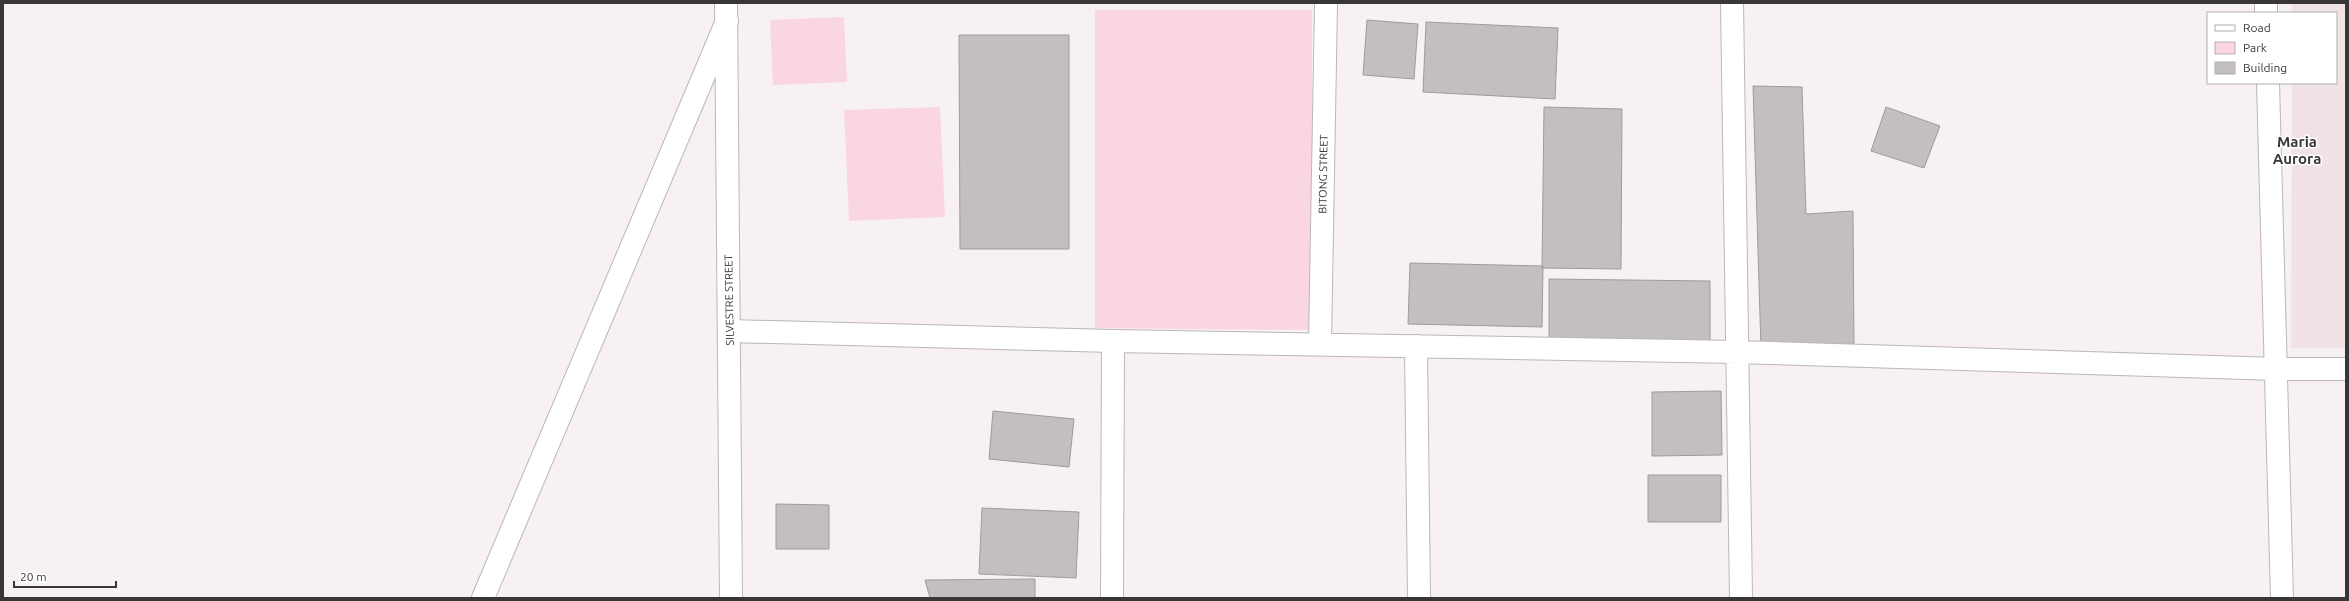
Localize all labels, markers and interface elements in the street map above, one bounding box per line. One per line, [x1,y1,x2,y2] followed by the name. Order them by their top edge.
[2207,12,2337,84] legend
[2243,21,2271,34] text: Road
[2243,41,2267,54] text: Park
[2243,61,2287,74] text: Building
[2273,133,2321,167] district label: Maria Aurora
[1316,134,1330,214] street label: BITONG STREET
[722,254,736,346] street label: SILVESTRE STREET
[14,563,116,589] scale bar
[20,570,47,583] text: 20 m

